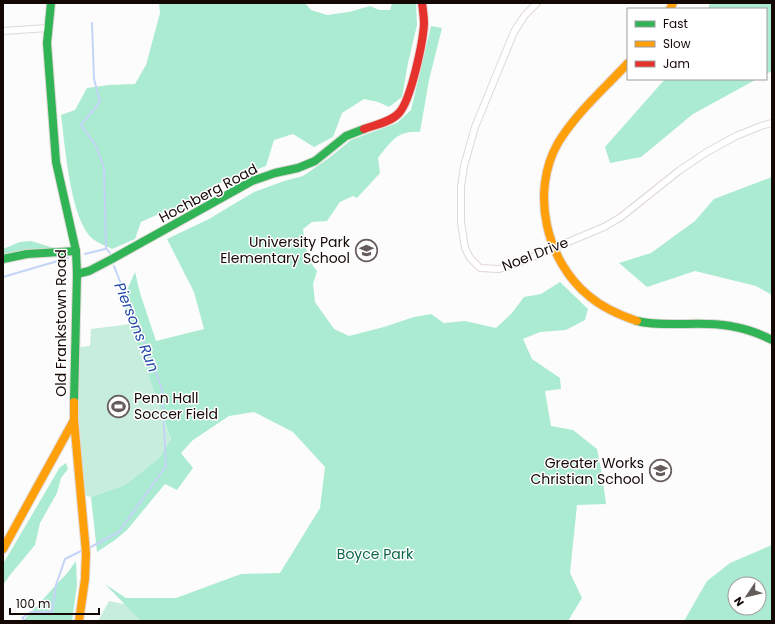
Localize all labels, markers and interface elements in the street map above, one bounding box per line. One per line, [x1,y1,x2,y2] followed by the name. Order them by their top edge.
[627,8,767,80] legend
[663,15,688,32] text: Fast
[663,35,691,52] text: Slow
[663,55,690,72] text: Jam
[155,159,261,227] street label: Hochberg Road
[220,232,351,268] place label: University Park Elementary School
[499,232,571,276] street label: Noel Drive
[353,237,379,263] school or university icon: University Park Elementary School
[51,249,71,397] street label: Old Frankstown Road
[109,279,165,375] water label: Piersons Run
[134,388,218,424] place label: Penn Hall Soccer Field
[106,393,132,419] sports icon: Penn Hall Soccer Field
[531,453,644,489] place label: Greater Works Christian School
[647,458,673,484] school or university icon: Greater Works Christian School
[337,544,414,564] park label: Boyce Park
[727,576,767,616] north arrow
[10,590,99,616] scale bar
[730,594,748,610] text: N
[16,595,50,612] text: 100 m

